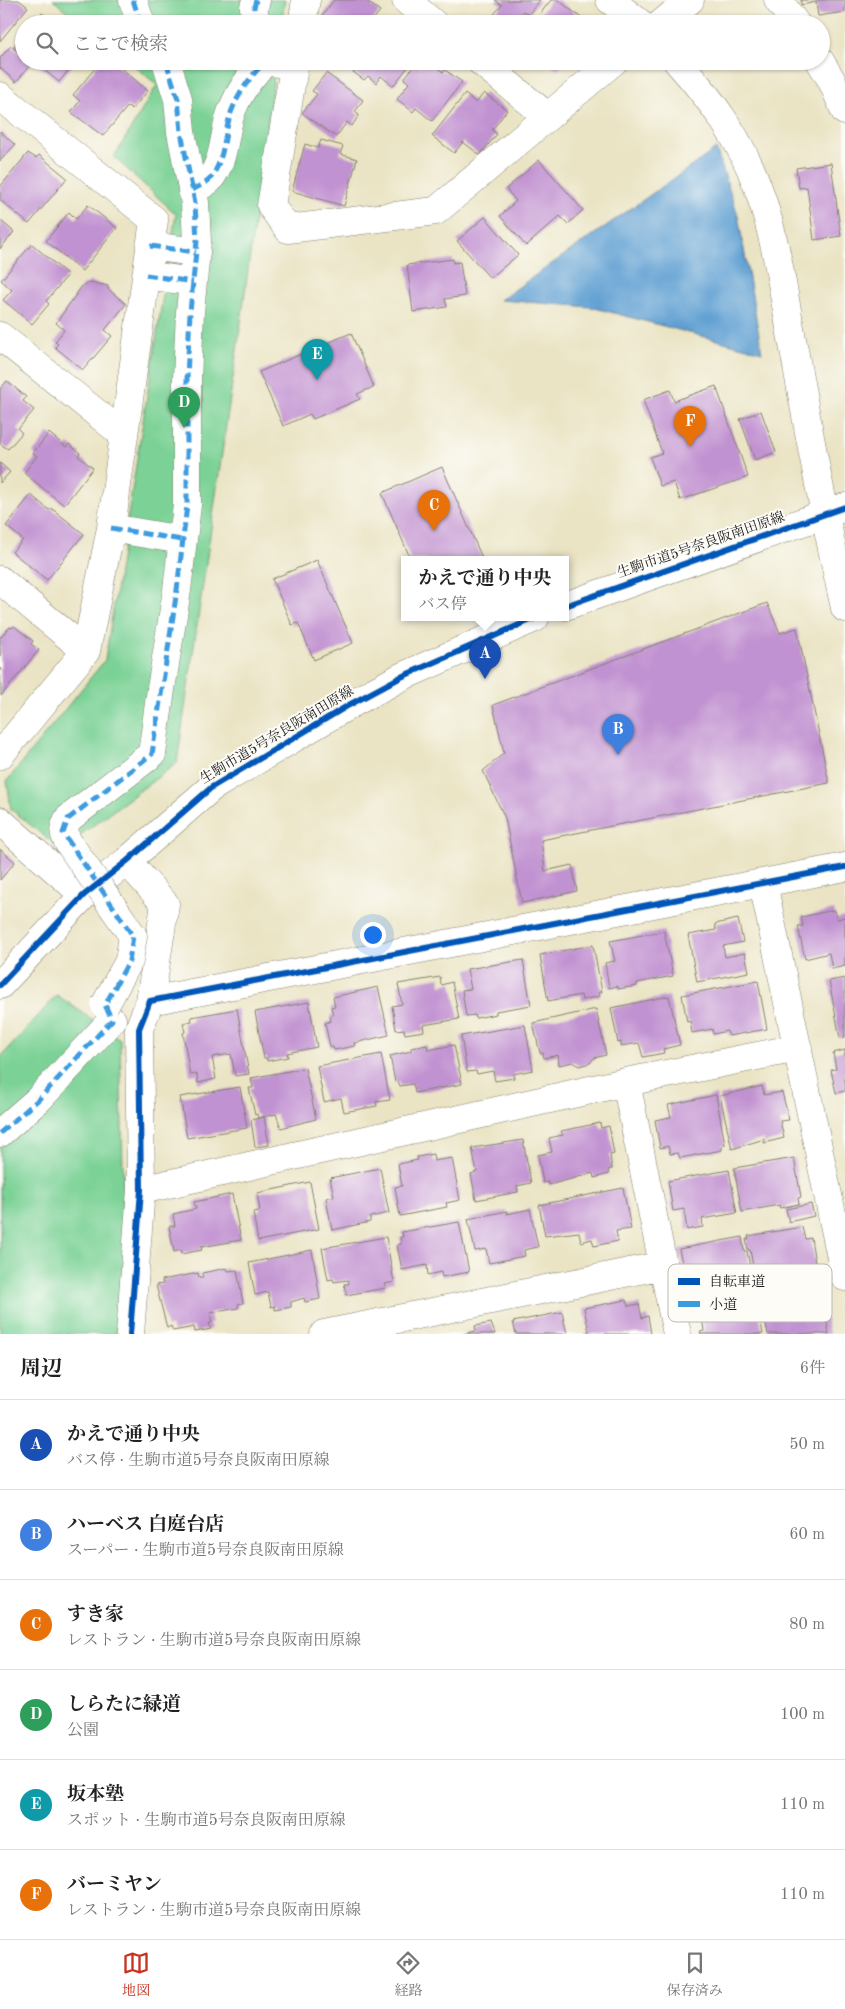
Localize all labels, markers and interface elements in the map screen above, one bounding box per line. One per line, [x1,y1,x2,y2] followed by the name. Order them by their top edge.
[15,15,830,70] search box
[33,29,61,57] icon: search
[73,36,168,55] text: ここで検索
[301,339,333,380] pin: E
[168,387,200,428] pin: D
[674,406,706,447] pin: F
[418,490,450,531] pin: C
[615,509,787,580] street label: 生駒市道5号奈良阪南田原線
[401,556,569,621] popup
[418,570,552,589] text: かえで通り中央
[418,597,467,613] text: バス停
[469,638,501,679] pin: A
[197,683,356,786] street label: 生駒市道5号奈良阪南田原線
[602,714,634,755] pin: B
[360,922,386,948] your location
[668,1264,832,1322] legend
[709,1274,765,1289] text: 自転車道
[709,1297,737,1312] text: 小道
[20,1359,62,1380] text: 周辺
[800,1361,825,1377] text: 6件
[67,1426,200,1445] text: かえで通り中央
[30,1437,42,1453] text: A
[789,1437,825,1453] text: 50 m
[67,1453,330,1469] text: バス停 · 生駒市道5号奈良阪南田原線
[67,1516,224,1535] text: ハーベス 白庭台店
[30,1527,42,1543] text: B
[789,1527,825,1543] text: 60 m
[67,1543,344,1559] text: スーパー · 生駒市道5号奈良阪南田原線
[67,1606,124,1625] text: すき家
[31,1617,41,1633] text: C
[789,1617,825,1633] text: 80 m
[67,1633,361,1649] text: レストラン · 生駒市道5号奈良阪南田原線
[67,1696,181,1715] text: しらたに緑道
[30,1707,42,1723] text: D
[780,1707,825,1723] text: 100 m
[67,1723,99,1739] text: 公園
[67,1786,124,1805] text: 坂本塾
[30,1797,42,1813] text: E
[780,1797,825,1813] text: 110 m
[67,1813,346,1829] text: スポット · 生駒市道5号奈良阪南田原線
[67,1876,162,1895] text: バーミヤン
[31,1887,41,1903] text: F
[780,1887,825,1903] text: 110 m
[67,1903,361,1919] text: レストラン · 生駒市道5号奈良阪南田原線
[122,1949,150,2000] tab: 地図
[394,1949,422,2000] tab: 経路
[667,1949,723,2000] tab: 保存済み

